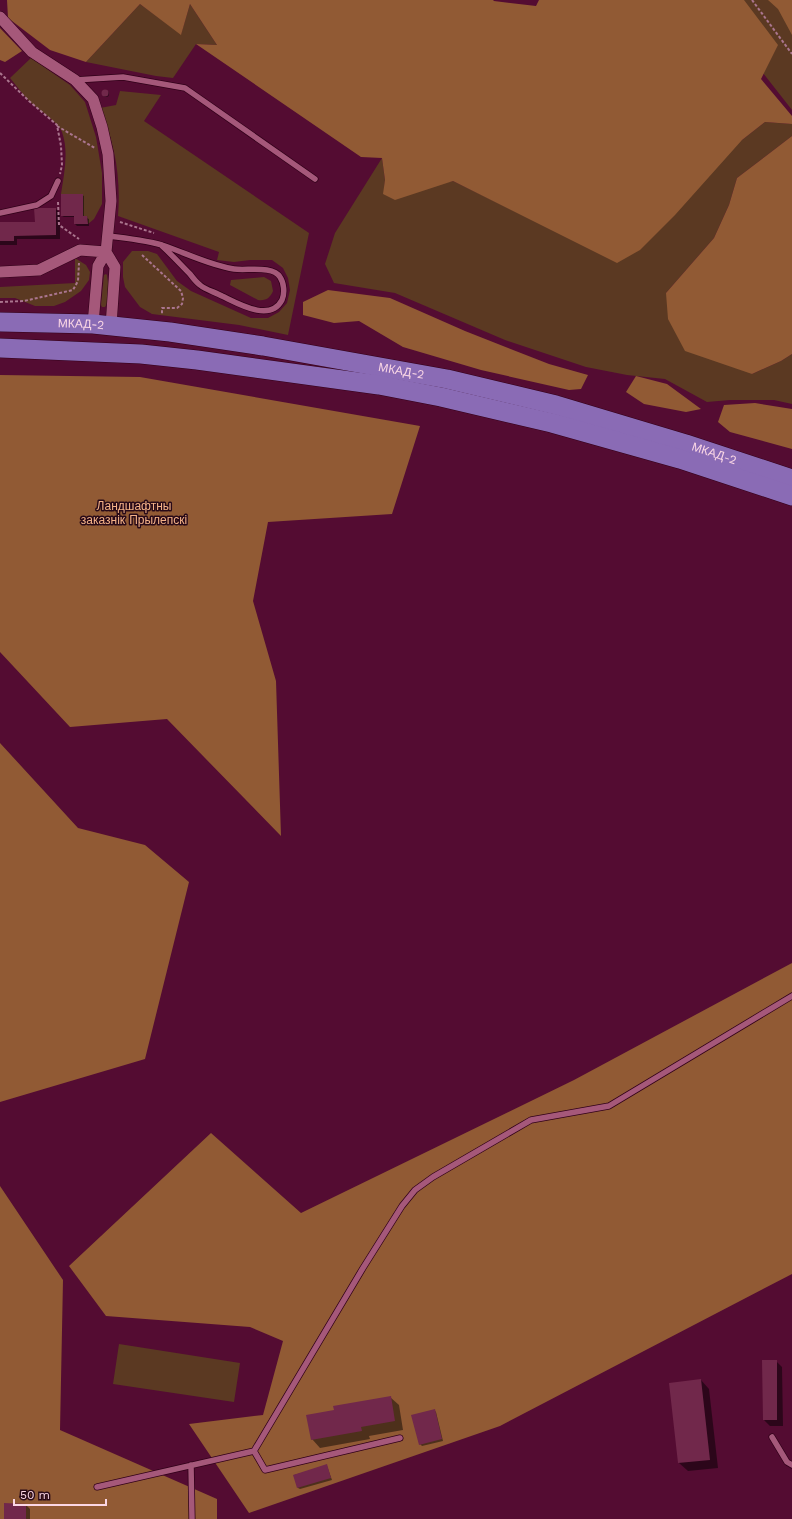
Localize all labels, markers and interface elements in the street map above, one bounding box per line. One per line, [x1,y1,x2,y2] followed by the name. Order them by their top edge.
[58,316,105,332] street label: МКАД-2
[377,360,425,382] street label: МКАД-2
[690,439,738,467] street label: МКАД-2
[81,499,187,527] park label: Ландшафтны заказнік Прылепскі
[14,1481,106,1507] scale bar
[20,1488,50,1502] text: 50 m

